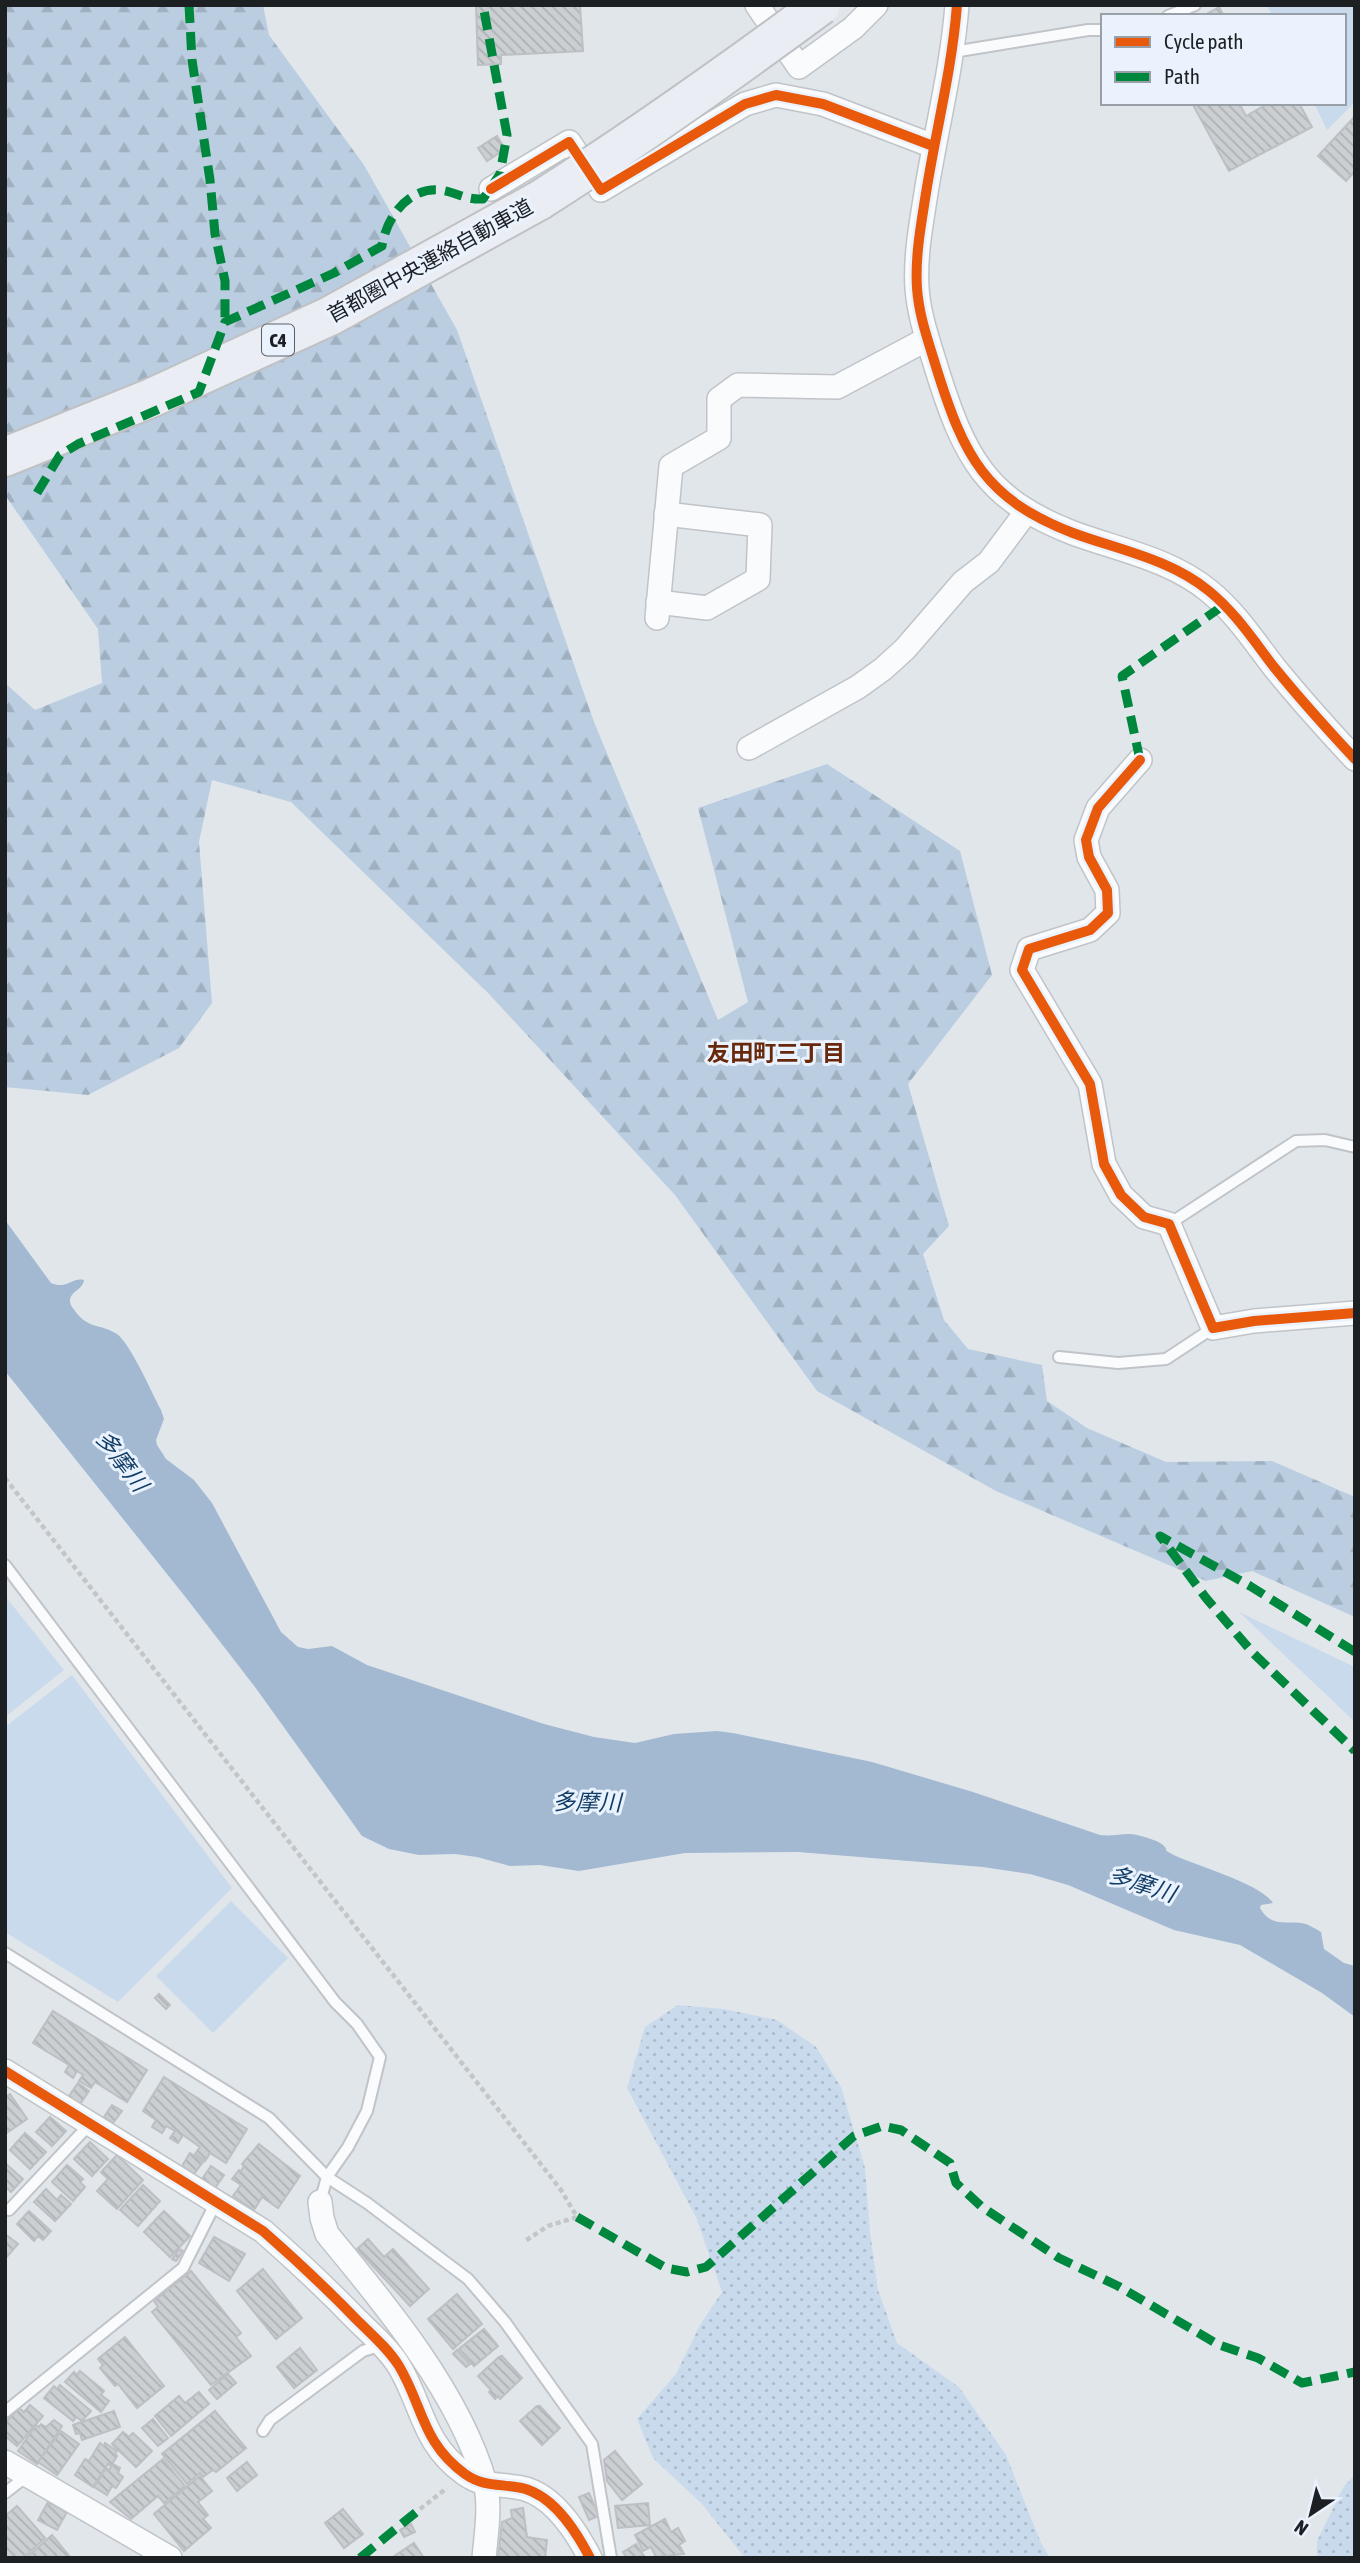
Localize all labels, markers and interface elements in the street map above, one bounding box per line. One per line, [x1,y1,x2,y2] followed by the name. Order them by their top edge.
[1101,14,1346,105] legend
[1164,29,1243,53] text: Cycle path
[1164,64,1200,88] text: Path
[323,194,536,327] street label: 首都圏中央連絡自動車道
[262,324,294,356] road number: C4
[707,1040,845,1066] district label: 友田町三丁目
[91,1426,155,1499] water label: 多摩川
[552,1788,625,1816] water label: 多摩川
[1105,1861,1182,1908] water label: 多摩川
[1276,2479,1346,2549] north arrow
[1290,2516,1312,2540] text: N

